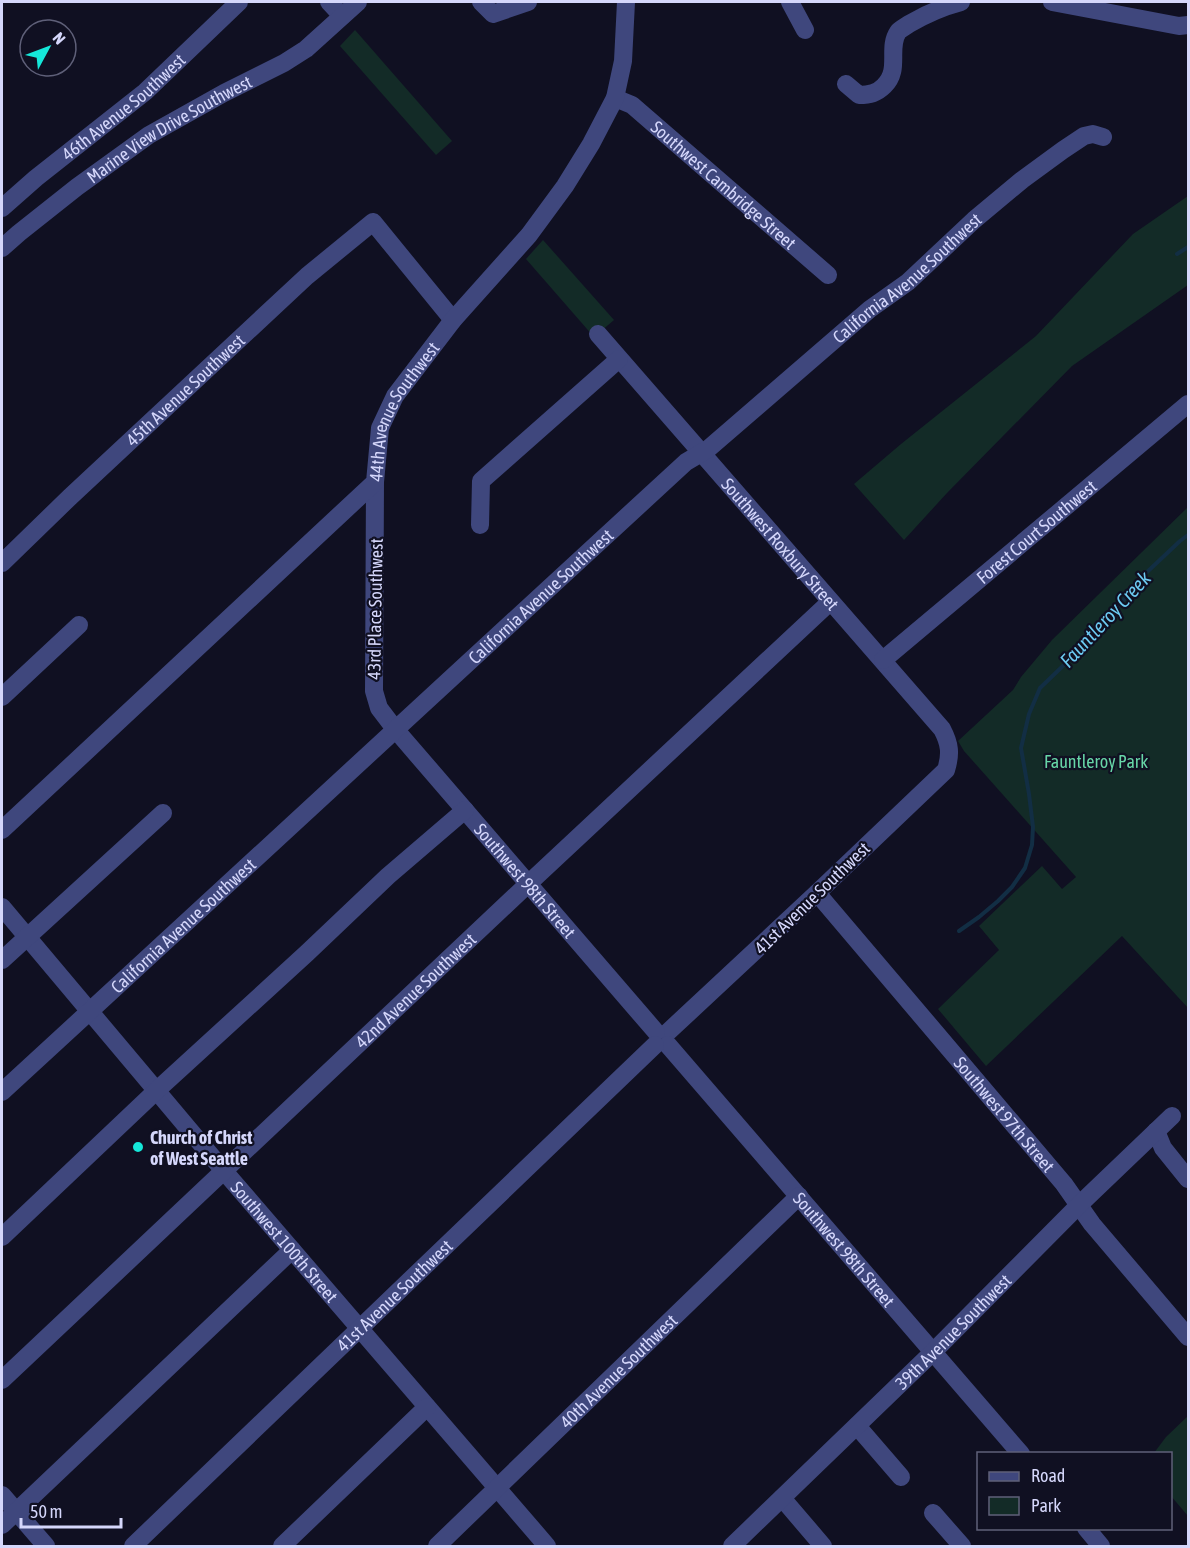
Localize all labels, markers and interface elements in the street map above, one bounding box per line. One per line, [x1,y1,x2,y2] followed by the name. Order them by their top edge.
[18,18,78,78] north arrow
[49,29,69,48] text: N
[57,49,189,164] street label: 46th Avenue Southwest
[82,70,255,187] street label: Marine View Drive Southwest
[647,116,801,253] street label: Southwest Cambridge Street
[828,208,985,347] street label: California Avenue Southwest
[121,329,249,450] street label: 45th Avenue Southwest
[365,337,443,482] street label: 44th Avenue Southwest
[717,473,844,614] street label: Southwest Roxbury Street
[972,475,1100,588] street label: Forest Court Southwest
[464,524,617,668] street label: California Avenue Southwest
[363,538,387,680] street label: 43rd Place Southwest
[1055,566,1155,672] water label: Fauntleroy Creek
[1044,751,1148,772] park label: Fauntleroy Park
[470,819,580,942] street label: Southwest 98th Street
[750,838,874,958] street label: 41st Avenue Southwest
[106,854,260,997] street label: California Avenue Southwest
[351,928,480,1052] street label: 42nd Avenue Southwest
[950,1052,1059,1176] street label: Southwest 97th Street
[150,1127,253,1169] place label: Church of Christ of West Seattle
[131,1140,145,1154] marker: Church of Christ of West Seattle
[227,1177,343,1306] street label: Southwest 100th Street
[789,1188,900,1311] street label: Southwest 98th Street
[332,1235,456,1356] street label: 41st Avenue Southwest
[891,1269,1015,1393] street label: 39th Avenue Southwest
[555,1310,681,1432] street label: 40th Avenue Southwest
[977,1452,1172,1530] legend
[1031,1465,1065,1486] text: Road
[21,1491,122,1529] scale bar
[1031,1495,1061,1516] text: Park
[30,1501,62,1522] text: 50 m

